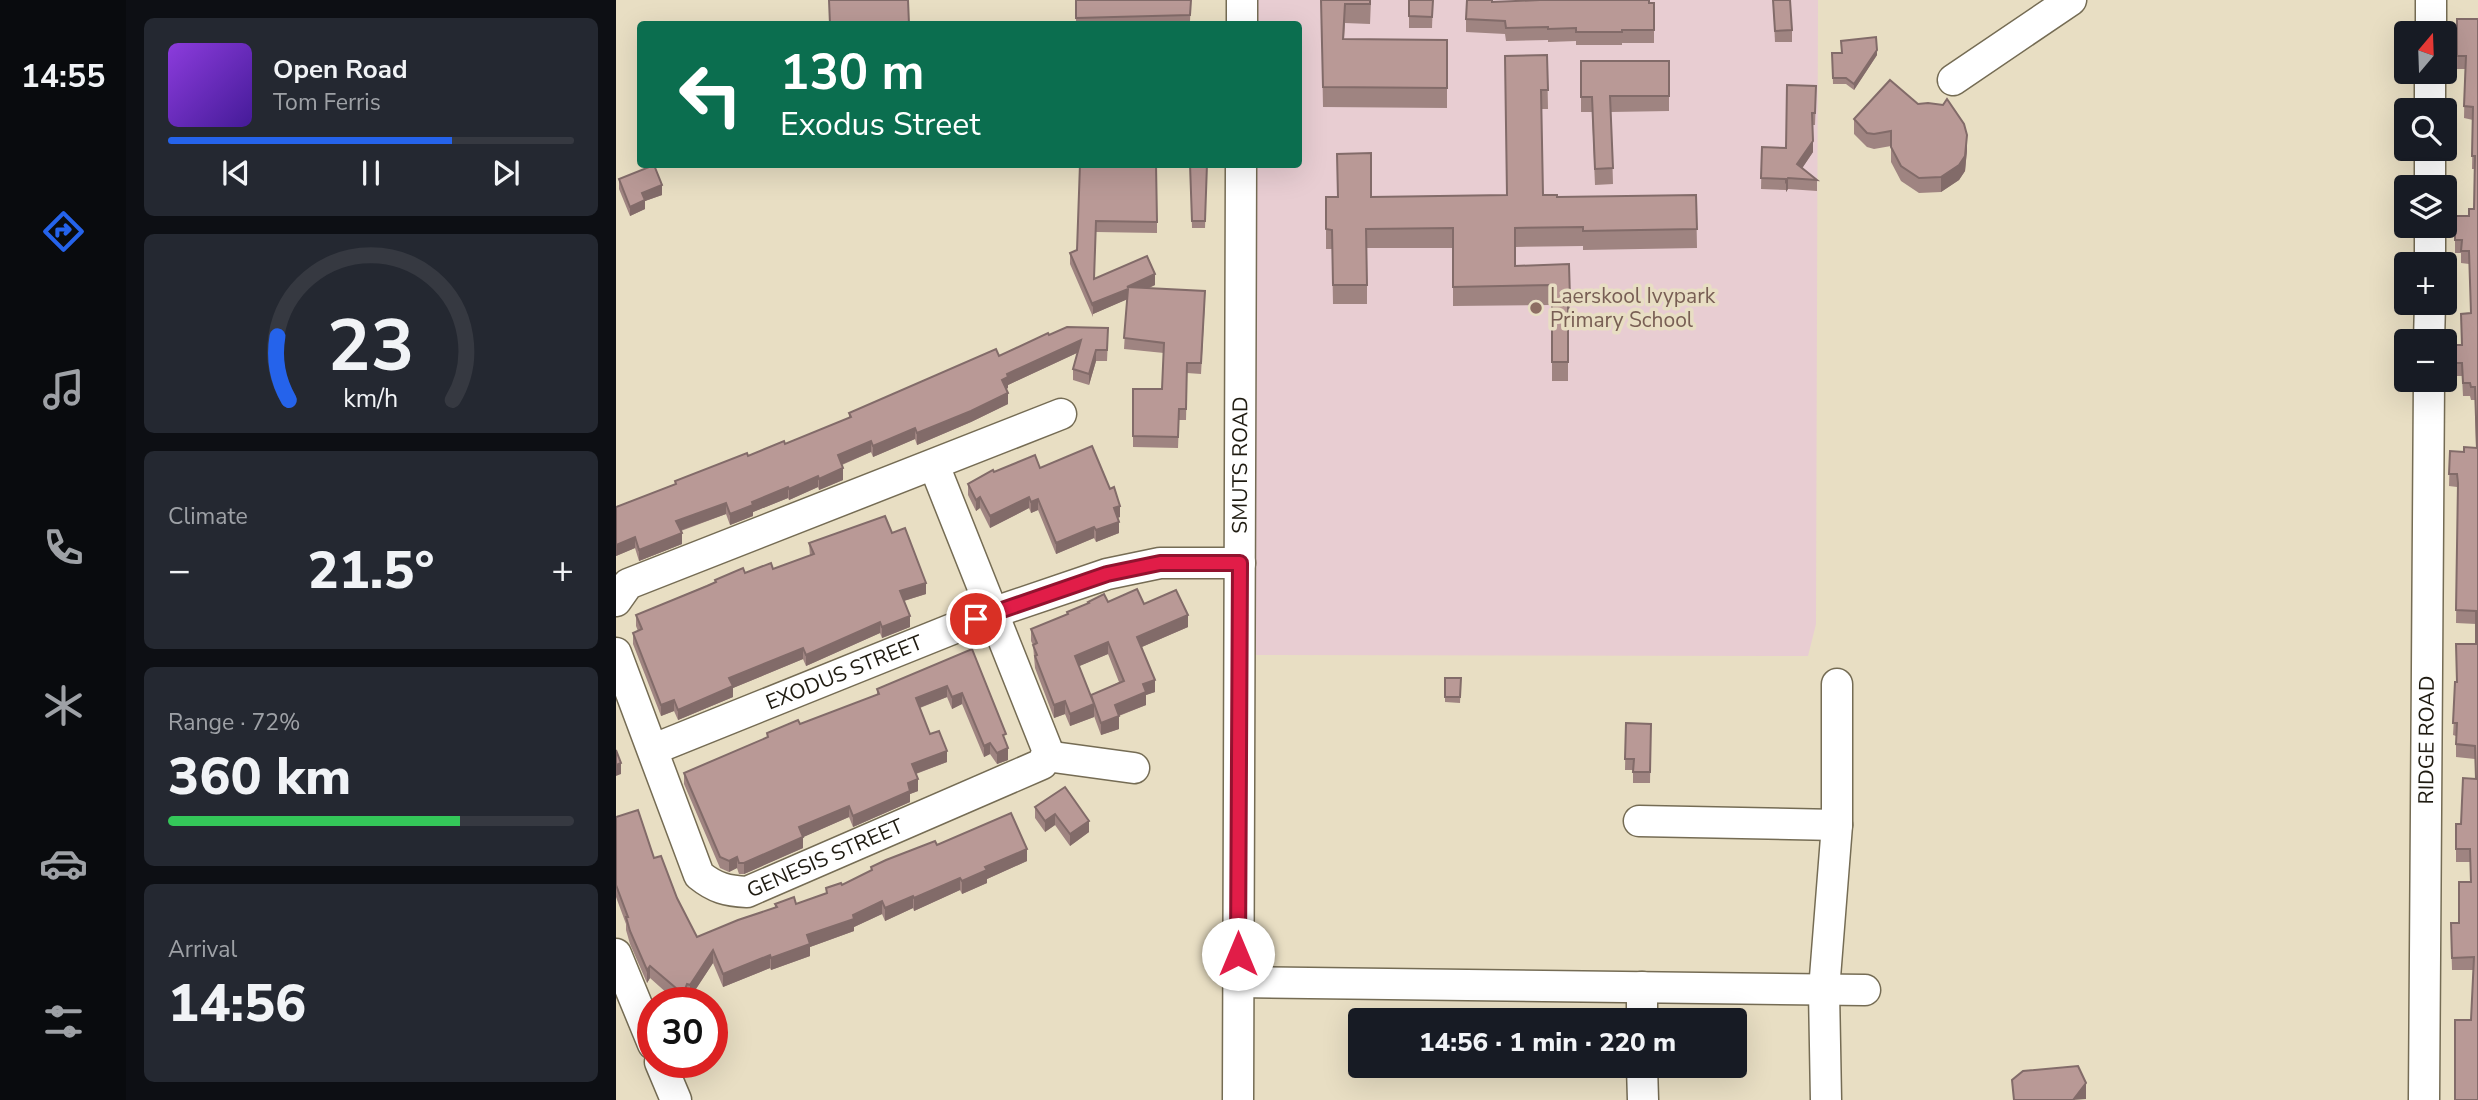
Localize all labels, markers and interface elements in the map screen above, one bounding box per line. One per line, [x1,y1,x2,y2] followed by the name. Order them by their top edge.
[2394,21,2457,84] north arrow
[2394,21,2457,392] map controls
[780,39,924,106] text: 130 m
[665,49,756,140] icon: left
[273,52,408,87] text: Open Road
[21,55,105,98] text: 14:55
[273,87,381,118] text: Tom Ferris
[2394,98,2457,161] button: search
[780,103,980,146] text: Exodus Street
[217,154,255,192] icon: previous
[352,154,390,192] icon: pause
[487,154,525,192] icon: next
[2394,175,2457,238] button: layers
[39,207,88,256] icon: directions
[2394,252,2457,315] button: +
[1550,282,1716,334] place label: Laerskool Ivypark Primary School
[327,296,415,396] text: 23
[1528,300,1544,316] marker: Laerskool Ivypark Primary School
[2394,329,2457,392] button: −
[39,365,88,414] icon: music
[343,381,399,415] text: km/h
[1226,396,1254,534] street label: SMUTS ROAD
[168,501,248,532] text: Climate
[39,523,88,572] icon: phone
[307,535,435,606] text: 21.5°
[168,545,191,596] text: −
[551,545,574,596] text: +
[946,589,1006,649] pin
[957,600,995,638] icon: arrive
[762,628,927,717] street label: EXODUS STREET
[2412,676,2441,804] street label: RIDGE ROAD
[39,681,88,730] icon: climate
[168,707,300,738] text: Range · 72%
[168,741,351,812] text: 360 km
[742,812,908,904] street label: GENESIS STREET
[39,839,88,888] icon: car
[1201,917,1275,991] position arrow
[168,934,237,965] text: Arrival
[168,968,306,1039] text: 14:56
[637,987,728,1078] speed limit sign: 30
[39,997,88,1046] icon: filters
[1419,1025,1676,1060] text: 14:56 · 1 min · 220 m

